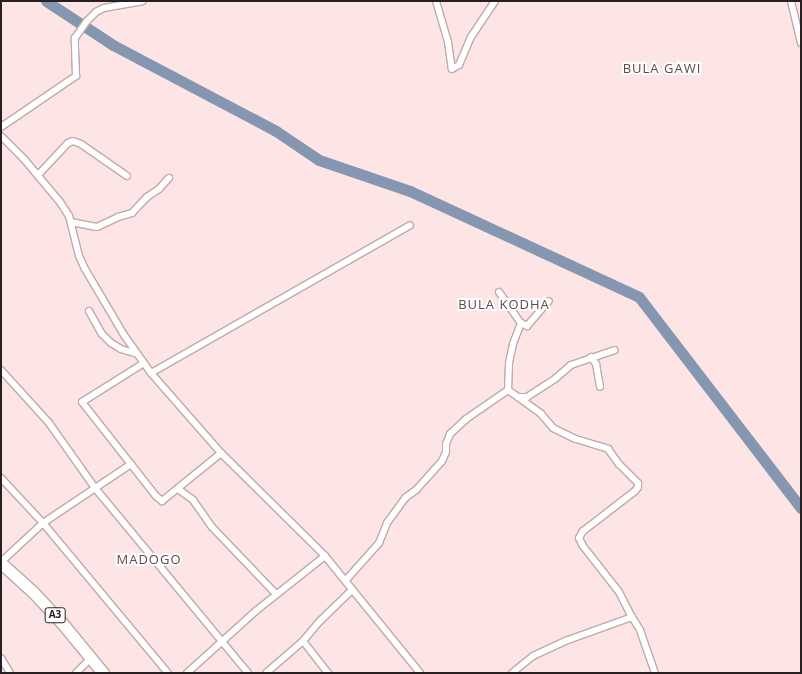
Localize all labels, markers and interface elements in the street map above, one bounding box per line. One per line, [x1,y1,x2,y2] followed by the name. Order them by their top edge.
[623,60,701,76] district label: BULA GAWI
[458,296,550,312] district label: BULA KODHA
[116,551,182,567] district label: MADOGO
[44,607,66,623] road number: A3

